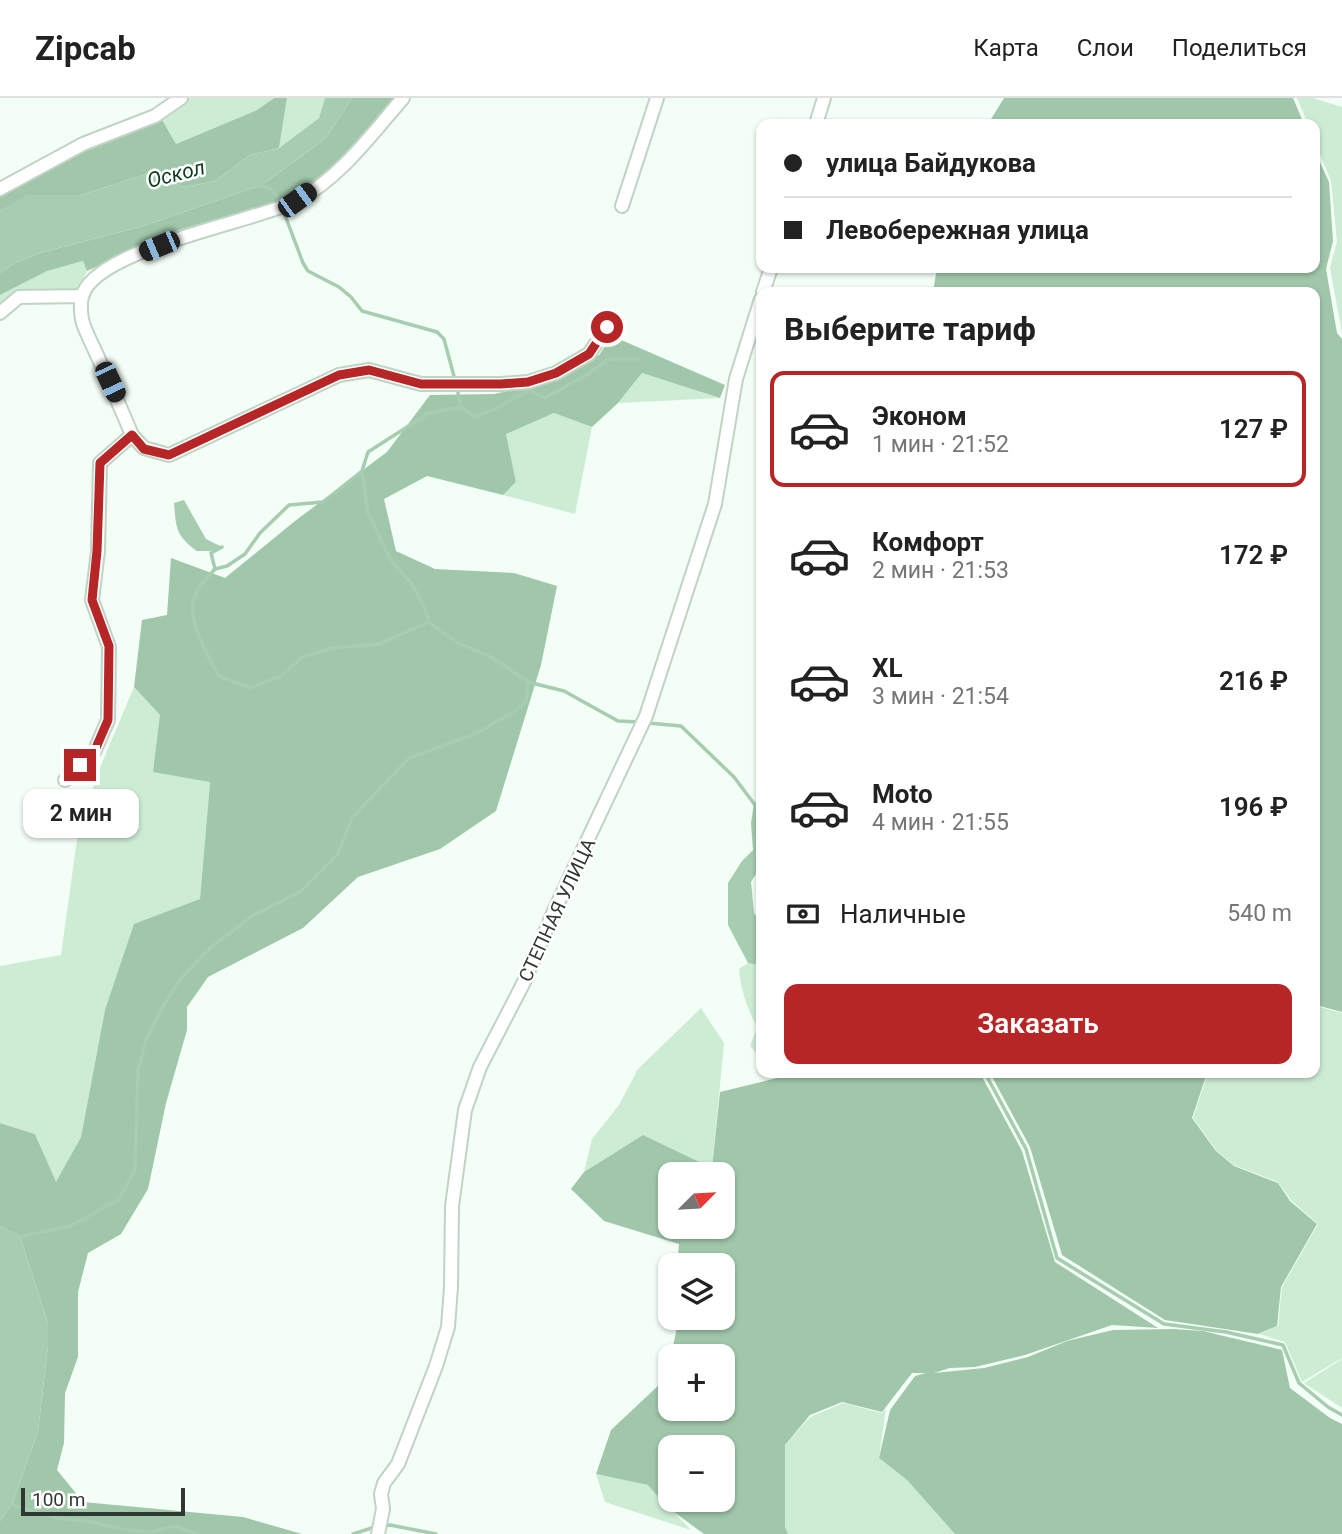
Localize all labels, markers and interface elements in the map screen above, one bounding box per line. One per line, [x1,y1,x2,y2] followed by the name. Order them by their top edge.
[35,29,136,68] text: Zipcab
[973,34,1039,62] text: Карта
[1077,34,1134,62] text: Слои
[1172,34,1307,62] text: Поделиться
[826,148,1036,178] text: улица Байдукова
[145,155,208,193] water label: Оскол
[274,179,321,221] car
[826,215,1089,245] text: Левобережная улица
[136,228,183,264] car
[784,310,1036,348] text: Выберите тариф
[591,311,623,343] route start
[92,359,129,405] car
[788,398,851,461] icon: car
[872,401,967,431] text: Эконом
[1219,414,1288,444] text: 127 ₽
[872,431,1009,458] text: 1 мин · 21:52
[788,524,851,587] icon: car
[872,527,984,557] text: Комфорт
[1219,540,1288,570] text: 172 ₽
[872,557,1009,584] text: 2 мин · 21:53
[788,650,851,713] icon: car
[872,653,903,683] text: XL
[1219,666,1288,696] text: 216 ₽
[872,683,1009,710] text: 3 мин · 21:54
[64,749,96,781] route end
[788,776,851,839] icon: car
[872,779,933,809] text: Moto
[22,790,138,838] callout: 2 мин
[1219,792,1288,822] text: 196 ₽
[50,800,112,827] text: 2 мин
[872,809,1009,836] text: 4 мин · 21:55
[514,834,601,985] street label: СТЕПНАЯ УЛИЦА
[784,895,822,933] icon: cash
[840,899,966,929] text: Наличные
[1227,900,1292,927] text: 540 m
[784,984,1292,1064] button: Заказать
[658,1162,735,1239] north arrow
[658,1162,735,1512] map controls
[658,1253,735,1330] button: layers
[658,1344,735,1421] button: +
[658,1435,735,1512] button: −
[21,1485,186,1517] scale bar
[32,1488,85,1511] text: 100 m

